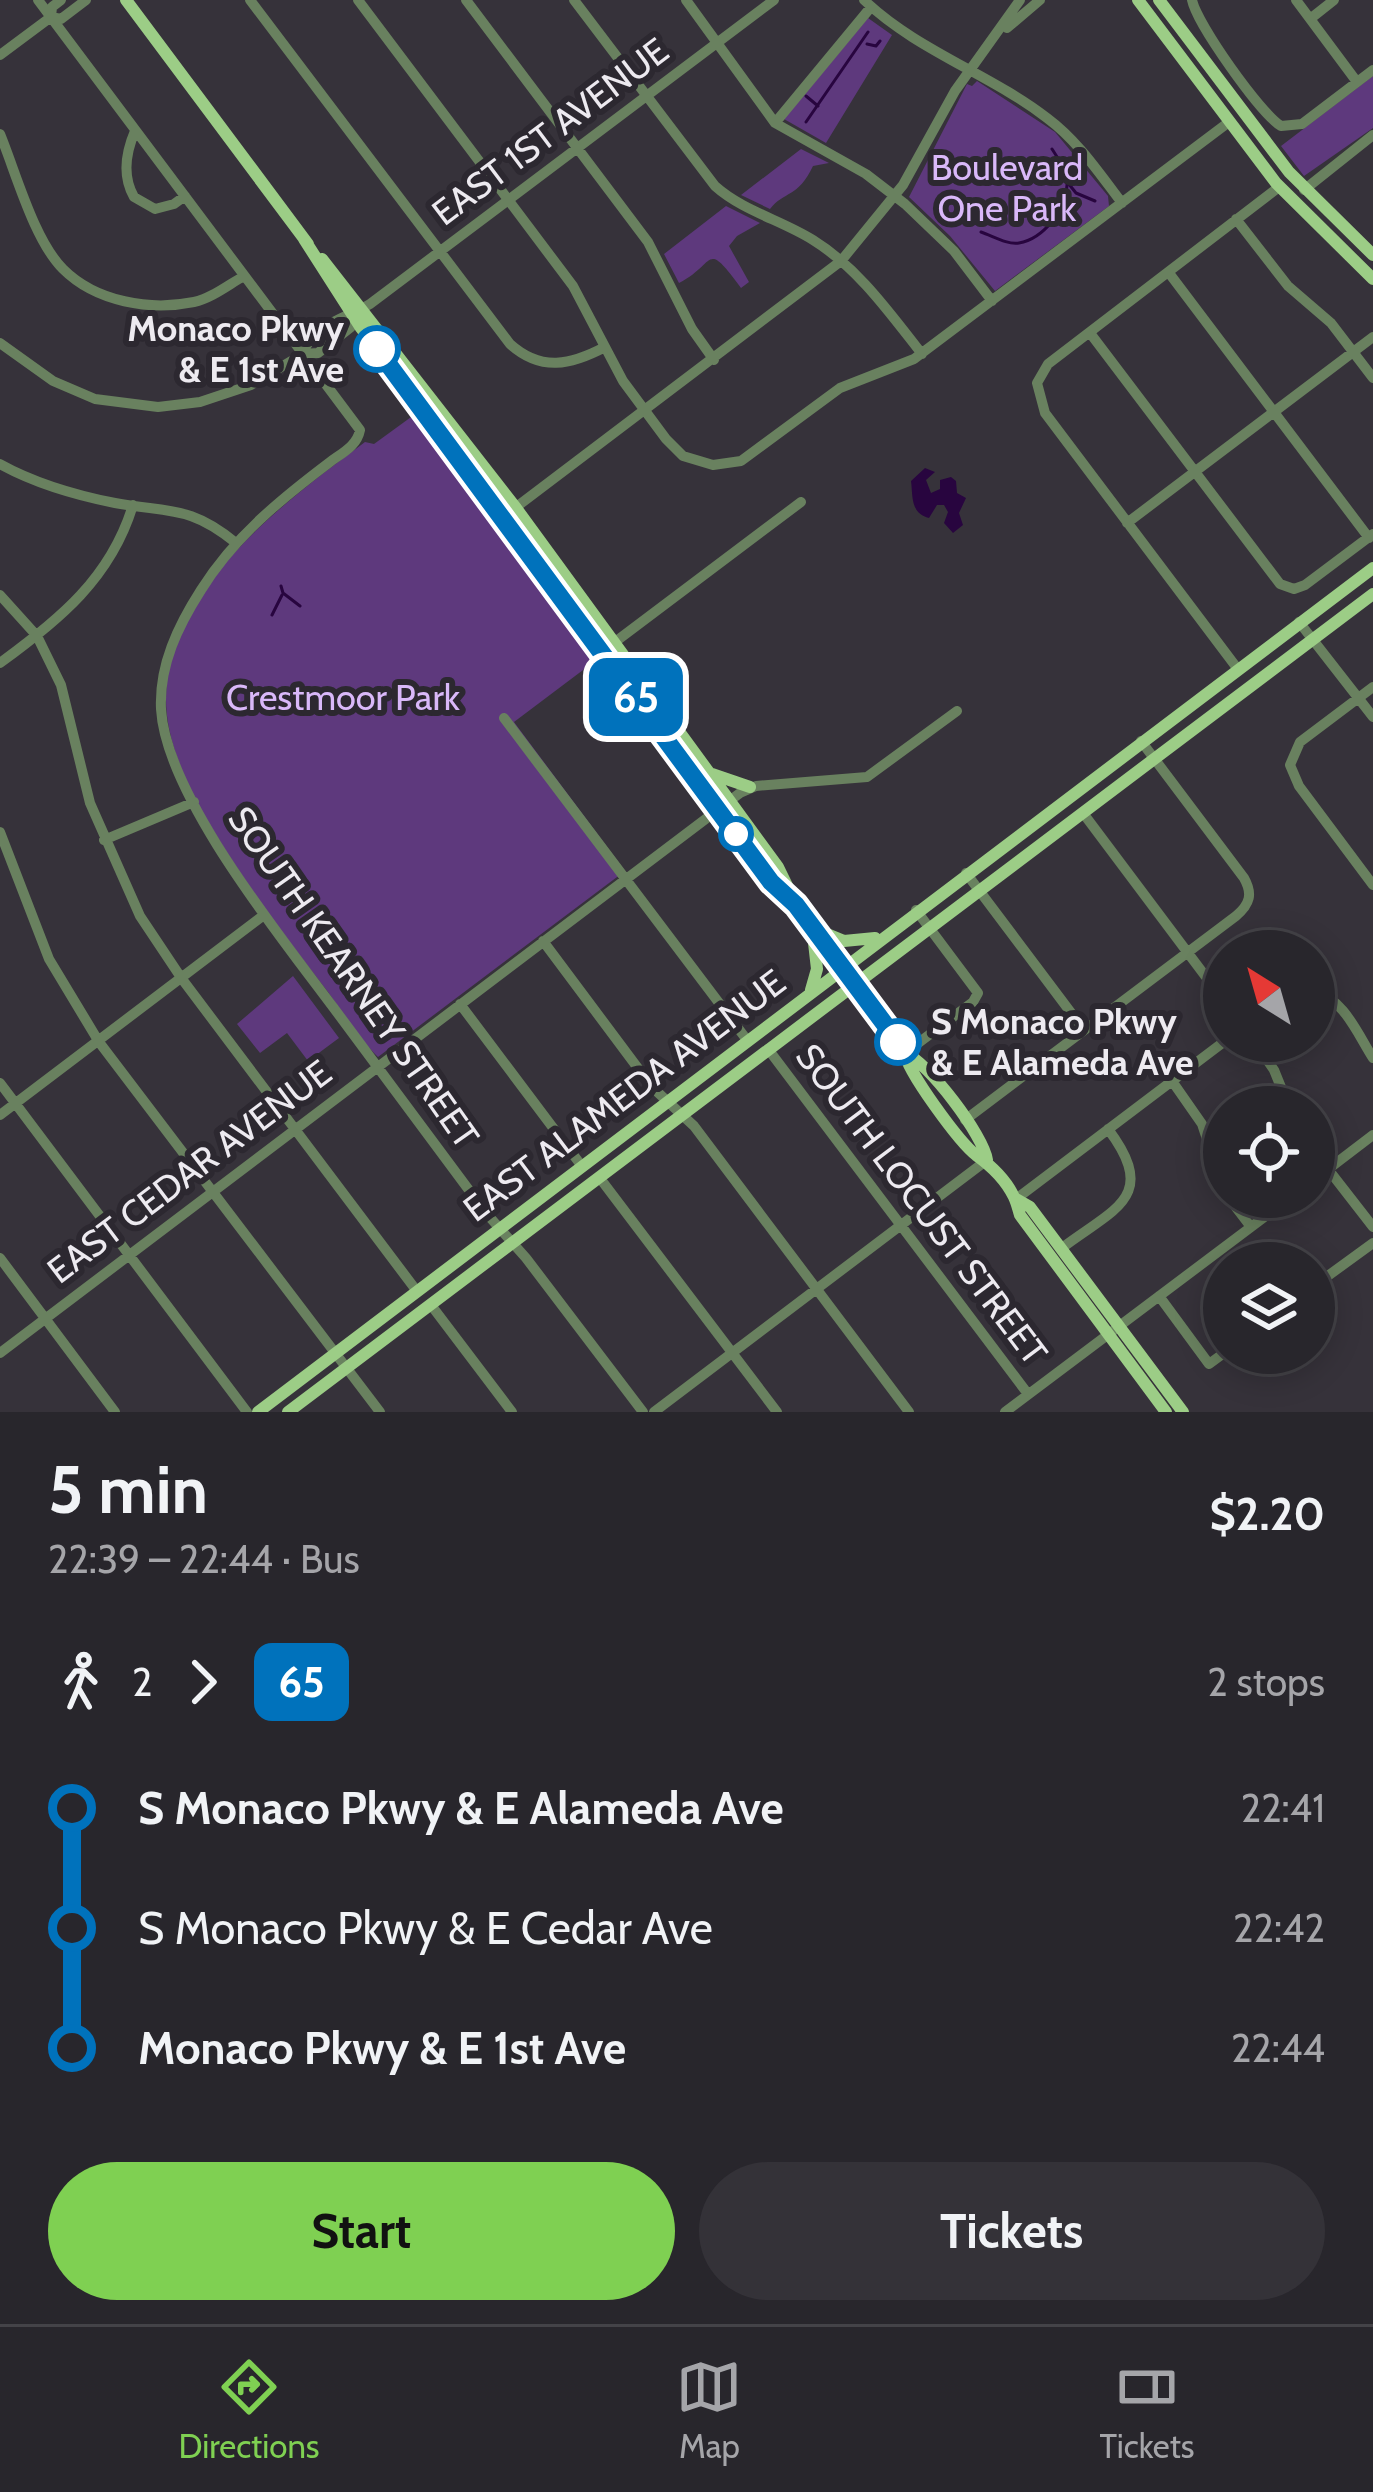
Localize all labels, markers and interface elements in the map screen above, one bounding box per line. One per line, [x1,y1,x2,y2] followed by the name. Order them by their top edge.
[423,28,677,234] street label: EAST 1ST AVENUE
[931,145,1083,230] park label: Boulevard One Park
[127,306,345,391] place label: Monaco Pkwy & E 1st Ave
[355,327,399,371] marker: Monaco Pkwy & E 1st Ave
[582,658,690,736] line badge: 65
[613,671,659,723] text: 65
[226,675,461,719] park label: Crestmoor Park
[219,798,489,1156] street label: SOUTH KEARNEY STREET
[720,818,752,850] unlabelled marker
[1203,930,1335,1062] north arrow
[1203,930,1335,1374] map controls
[454,960,794,1230] street label: EAST ALAMEDA AVENUE
[931,999,1194,1084] place label: S Monaco Pkwy & E Alameda Ave
[876,1020,920,1064] marker: S Monaco Pkwy & E Alameda Ave
[787,1035,1057,1373] street label: SOUTH LOCUST STREET
[38,1050,340,1292] street label: EAST CEDAR AVENUE
[1203,1086,1335,1218] button: locate
[1203,1242,1335,1374] button: layers
[48,1449,208,1530] text: 5 min
[1210,1487,1325,1541] text: $2.20
[48,1535,360,1583] text: 22:39 – 22:44 · Bus
[48,1649,114,1715] icon: walk
[170,1649,236,1715] icon: forward
[278,1656,325,1708] text: 65
[132,1658,152,1706] text: 2
[1207,1658,1325,1706] text: 2 stops
[138,1781,784,1835] text: S Monaco Pkwy & E Alameda Ave
[1241,1784,1325,1832] text: 22:41
[138,1901,713,1955] text: S Monaco Pkwy & E Cedar Ave
[1233,1904,1325,1952] text: 22:42
[138,2021,626,2075] text: Monaco Pkwy & E 1st Ave
[1231,2024,1325,2072] text: 22:44
[48,2162,675,2300] button: Start
[699,2162,1325,2300] button: Tickets
[178,2354,320,2466] tab: Directions
[676,2354,742,2466] tab: Map
[1099,2354,1194,2466] tab: Tickets

